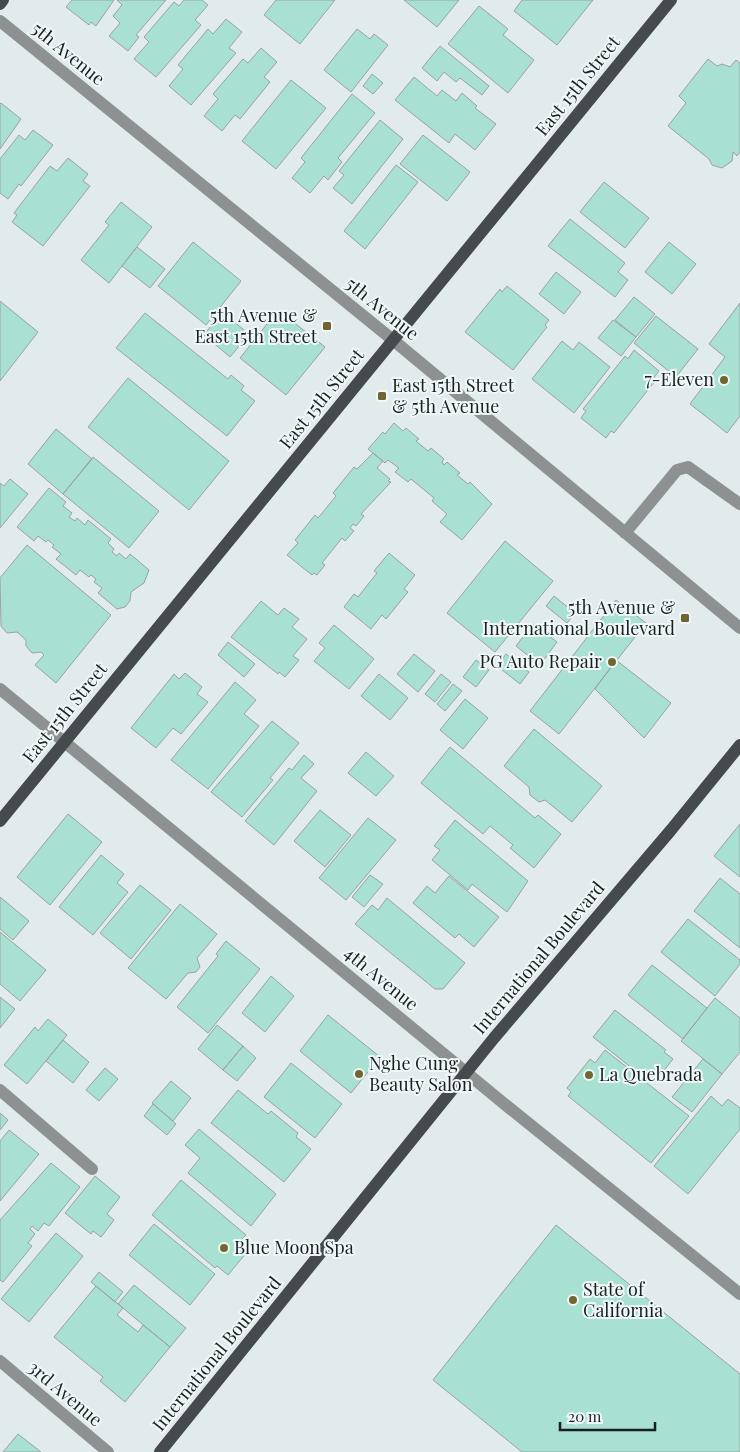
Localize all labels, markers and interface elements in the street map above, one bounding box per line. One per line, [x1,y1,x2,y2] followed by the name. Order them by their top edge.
[27,16,110,90] street label: 5th Avenue
[529,30,625,140] street label: East 15th Street
[341,271,424,345] street label: 5th Avenue
[195,303,318,348] place label: 5th Avenue & East 15th Street
[321,320,333,332] marker: 5th Avenue & East 15th Street
[273,343,369,453] street label: East 15th Street
[644,367,714,391] place label: 7-Eleven
[392,373,515,418] place label: East 15th Street & 5th Avenue
[718,374,730,386] marker: 7-Eleven
[376,390,388,402] marker: East 15th Street & 5th Avenue
[483,595,676,640] place label: 5th Avenue & International Boulevard
[679,612,691,624] marker: 5th Avenue & International Boulevard
[479,649,602,673] place label: PG Auto Repair
[606,656,618,668] marker: PG Auto Repair
[16,657,112,767] street label: East 15th Street
[467,876,610,1039] street label: International Boulevard
[339,941,424,1016] street label: 4th Avenue
[369,1051,473,1096] place label: Nghe Cung Beauty Salon
[599,1062,702,1086] place label: La Quebrada
[353,1068,365,1080] marker: Nghe Cung Beauty Salon
[583,1069,595,1081] marker: La Quebrada
[234,1235,354,1259] place label: Blue Moon Spa
[218,1242,230,1254] marker: Blue Moon Spa
[146,1271,286,1436] street label: International Boulevard
[583,1277,663,1322] place label: State of California
[567,1294,579,1306] marker: State of California
[24,1355,108,1431] street label: 3rd Avenue
[560,1400,655,1432] scale bar
[568,1406,602,1426] text: 20 m

